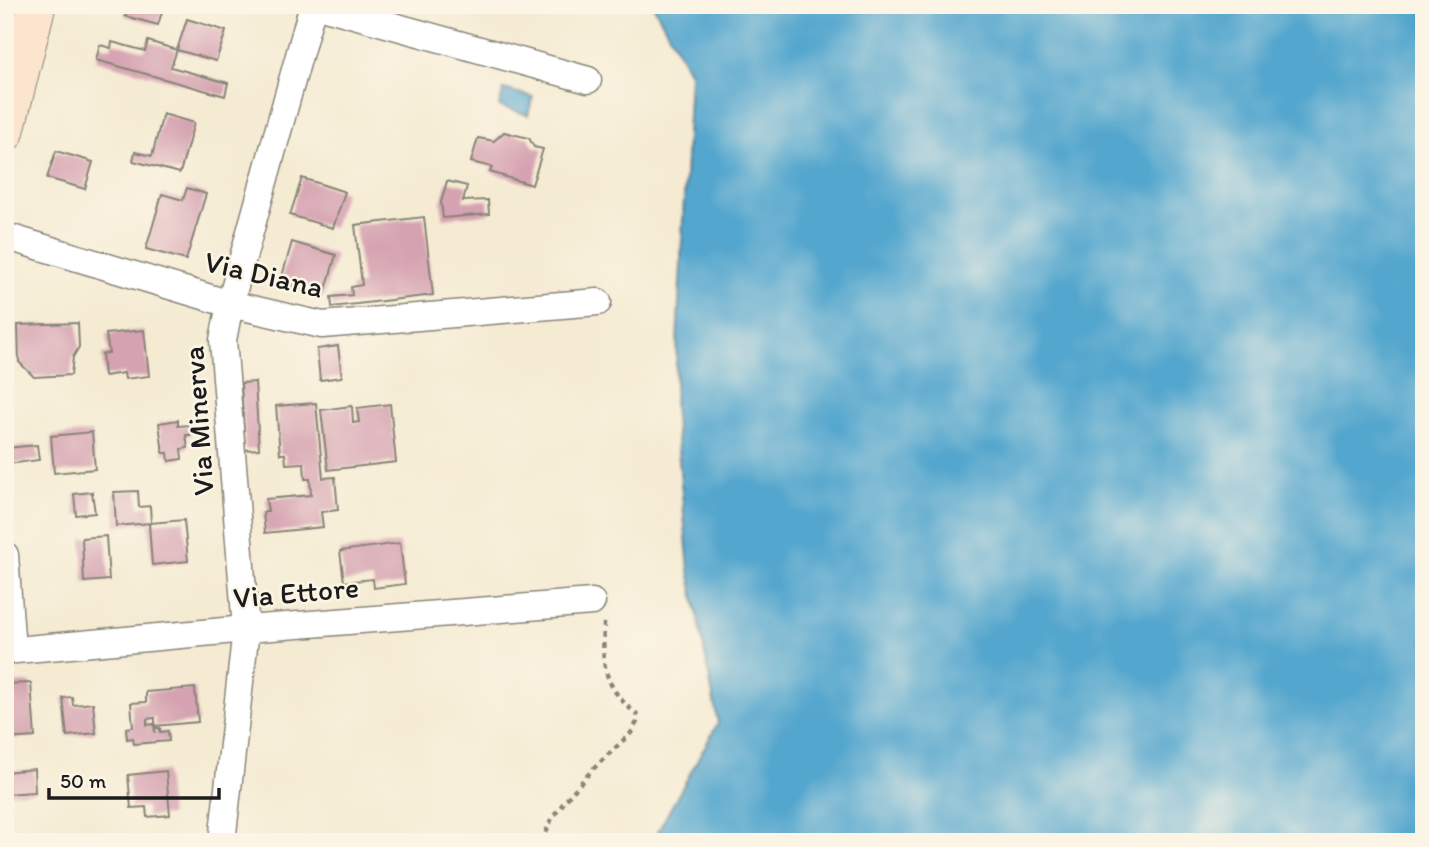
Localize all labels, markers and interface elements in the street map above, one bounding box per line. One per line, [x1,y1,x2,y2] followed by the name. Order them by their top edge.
[201,242,327,306] street label: Via Diana
[174,345,222,497] street label: Via Minerva
[232,568,360,616] street label: Via Ettore
[49,756,219,800] scale bar
[60,768,107,793] text: 50 m

